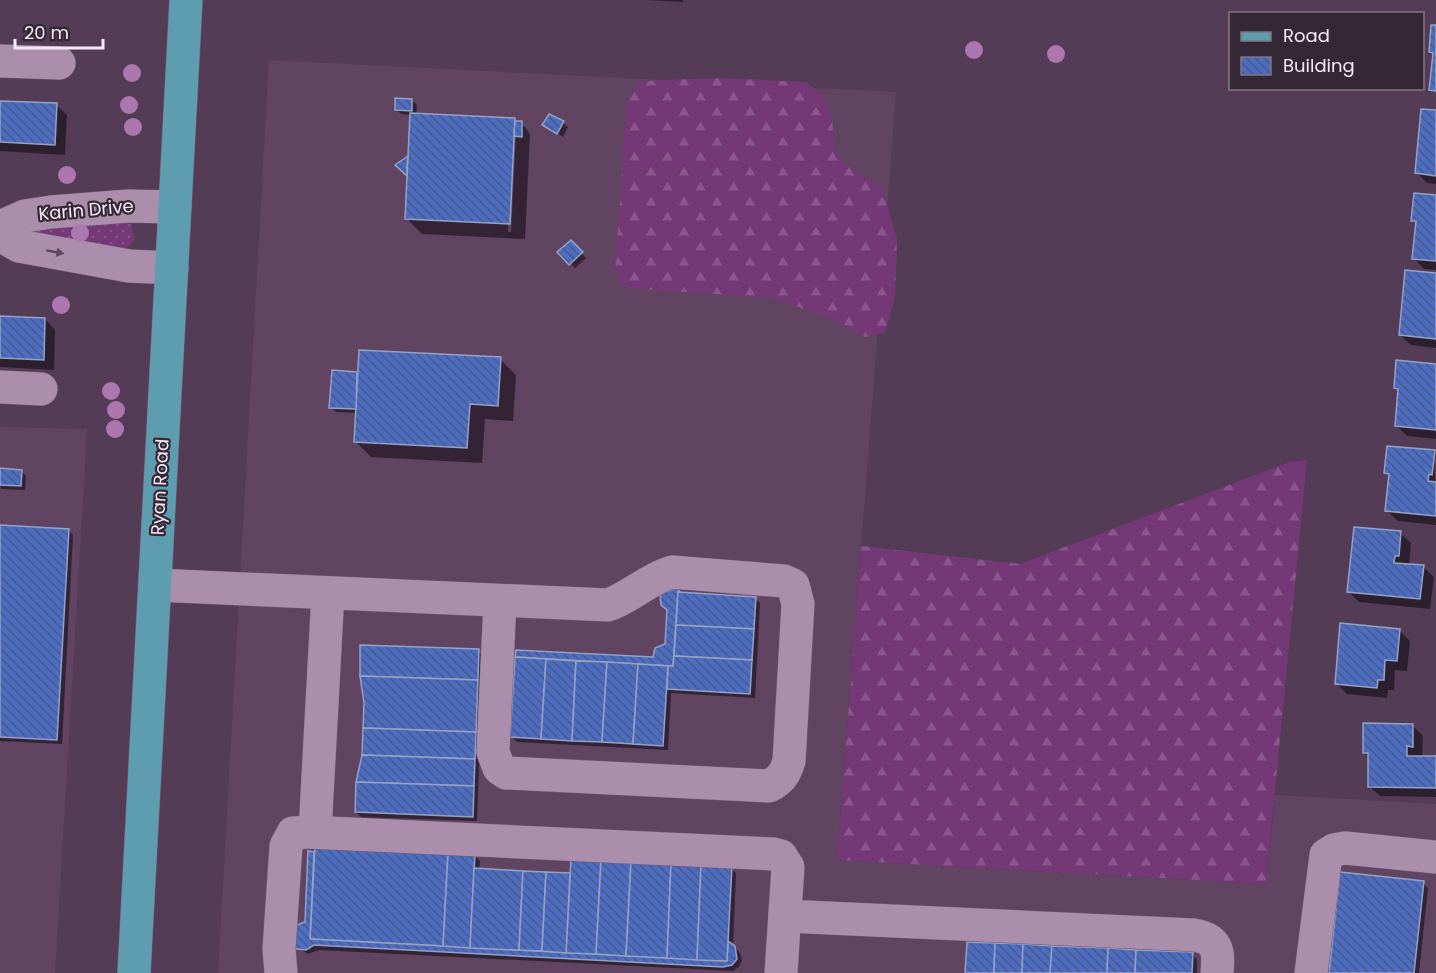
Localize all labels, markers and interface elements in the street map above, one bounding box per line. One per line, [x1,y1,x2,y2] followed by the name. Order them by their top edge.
[15,12,104,50] scale bar
[1229,12,1424,90] legend
[24,20,69,45] text: 20 m
[1283,23,1330,48] text: Road
[1283,53,1355,78] text: Building
[37,193,135,226] street label: Karin Drive
[45,248,64,257] one-way arrow
[144,438,175,536] street label: Ryan Road

